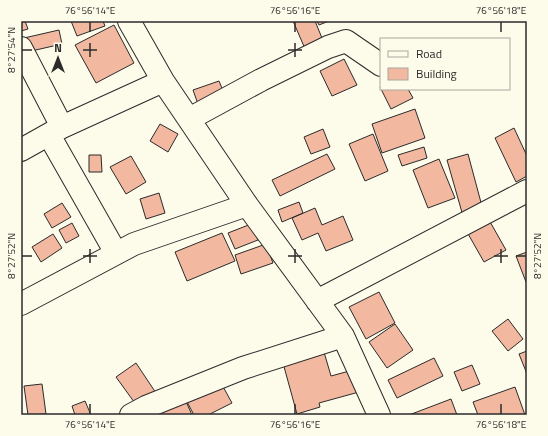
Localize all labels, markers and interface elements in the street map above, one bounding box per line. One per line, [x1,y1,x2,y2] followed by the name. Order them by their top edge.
[65,3,116,18] text: 76°56'14"E
[270,3,321,18] text: 76°56'16"E
[476,3,527,18] text: 76°56'18"E
[4,27,19,73] text: 8°27'54"N
[38,38,78,78] north arrow
[380,38,510,90] legend
[54,40,62,56] text: N
[416,44,442,63] text: Road
[416,64,457,83] text: Building
[4,233,19,279] text: 8°27'52"N
[530,233,545,279] text: 8°27'52"N
[65,417,116,432] text: 76°56'14"E
[270,417,321,432] text: 76°56'16"E
[476,417,527,432] text: 76°56'18"E

